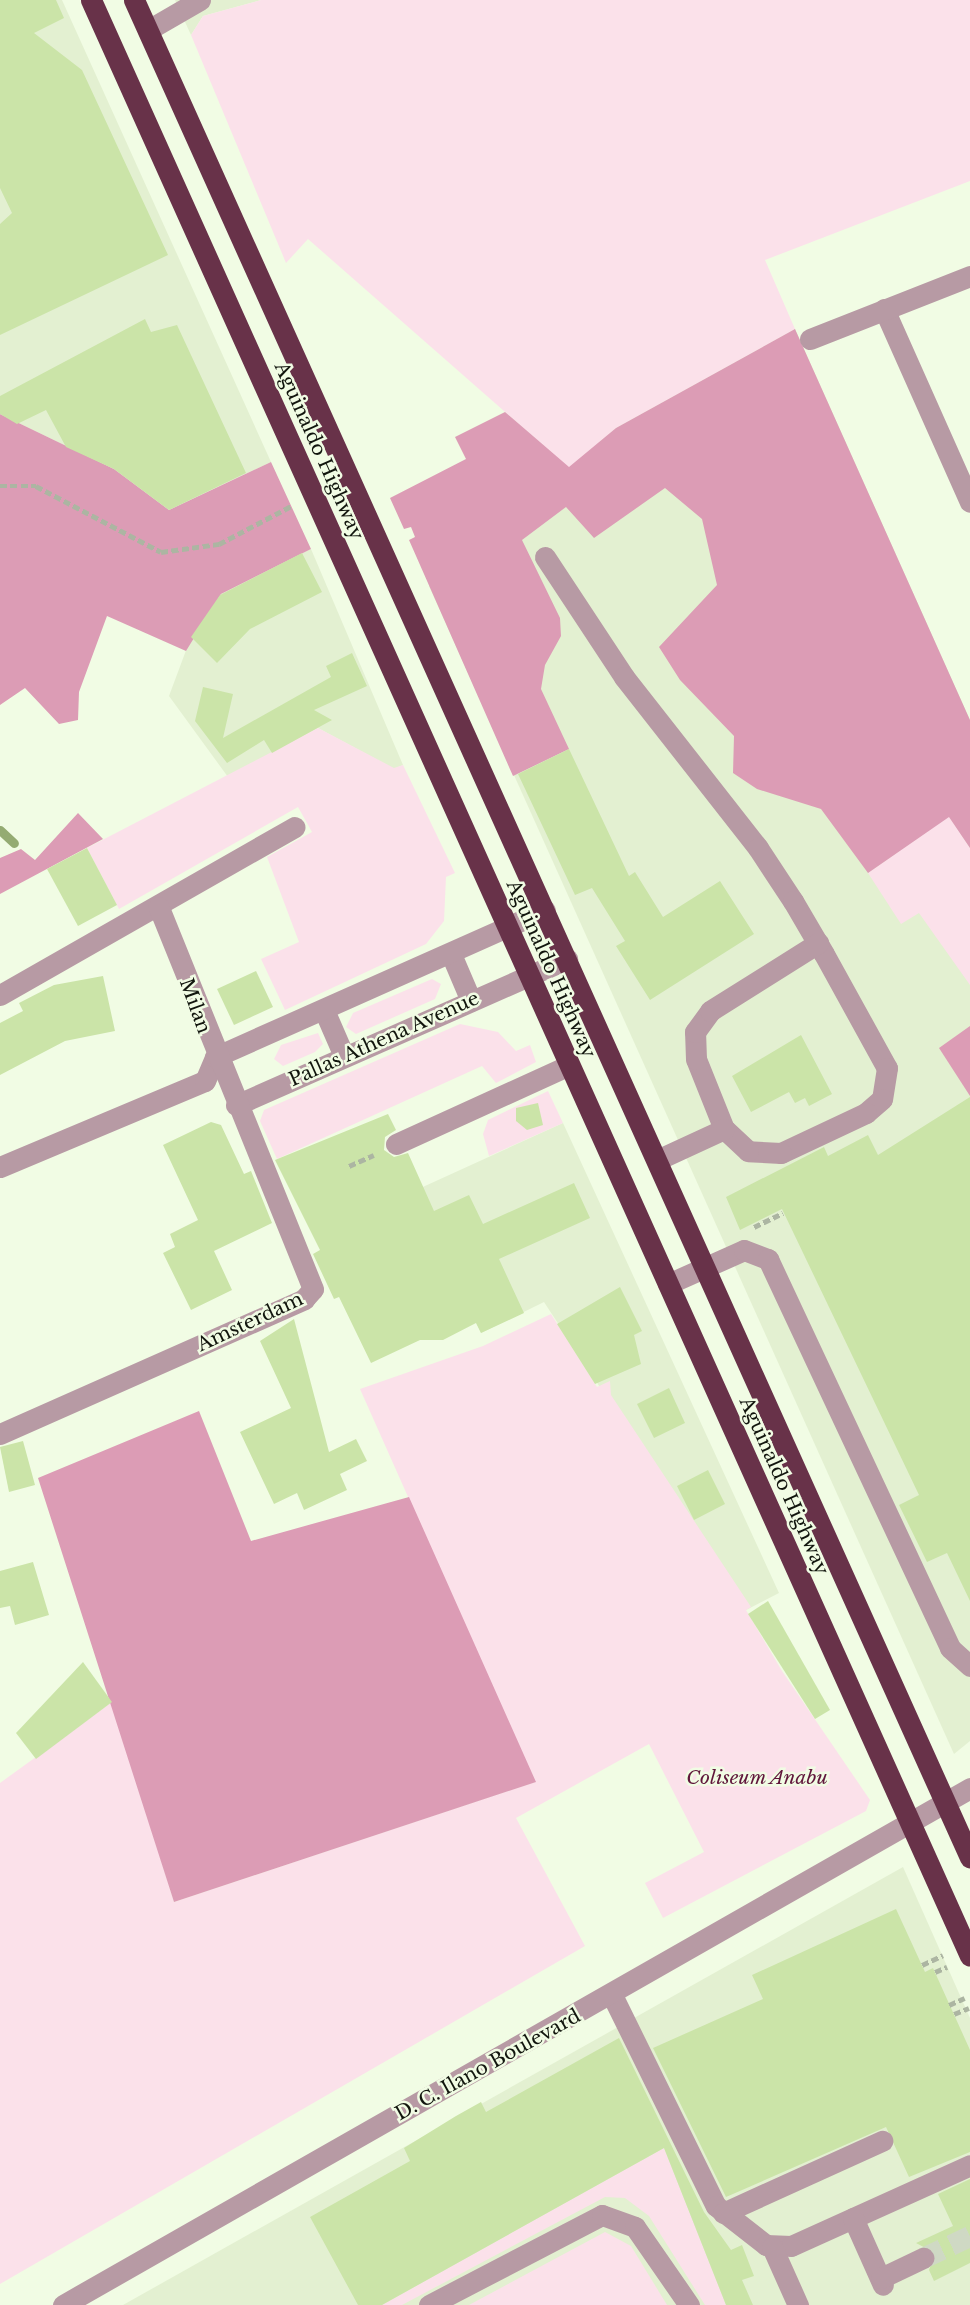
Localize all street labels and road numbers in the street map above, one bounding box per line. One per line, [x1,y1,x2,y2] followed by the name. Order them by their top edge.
[270,359,368,543] street label: Aguinaldo Highway
[502,877,600,1061] street label: Aguinaldo Highway
[175,975,215,1037] street label: Milan
[285,986,483,1092] street label: Pallas Athena Avenue
[193,1288,307,1356] street label: Amsterdam
[735,1394,833,1578] street label: Aguinaldo Highway
[391,2005,585,2125] street label: D. C. Ilano Boulevard

